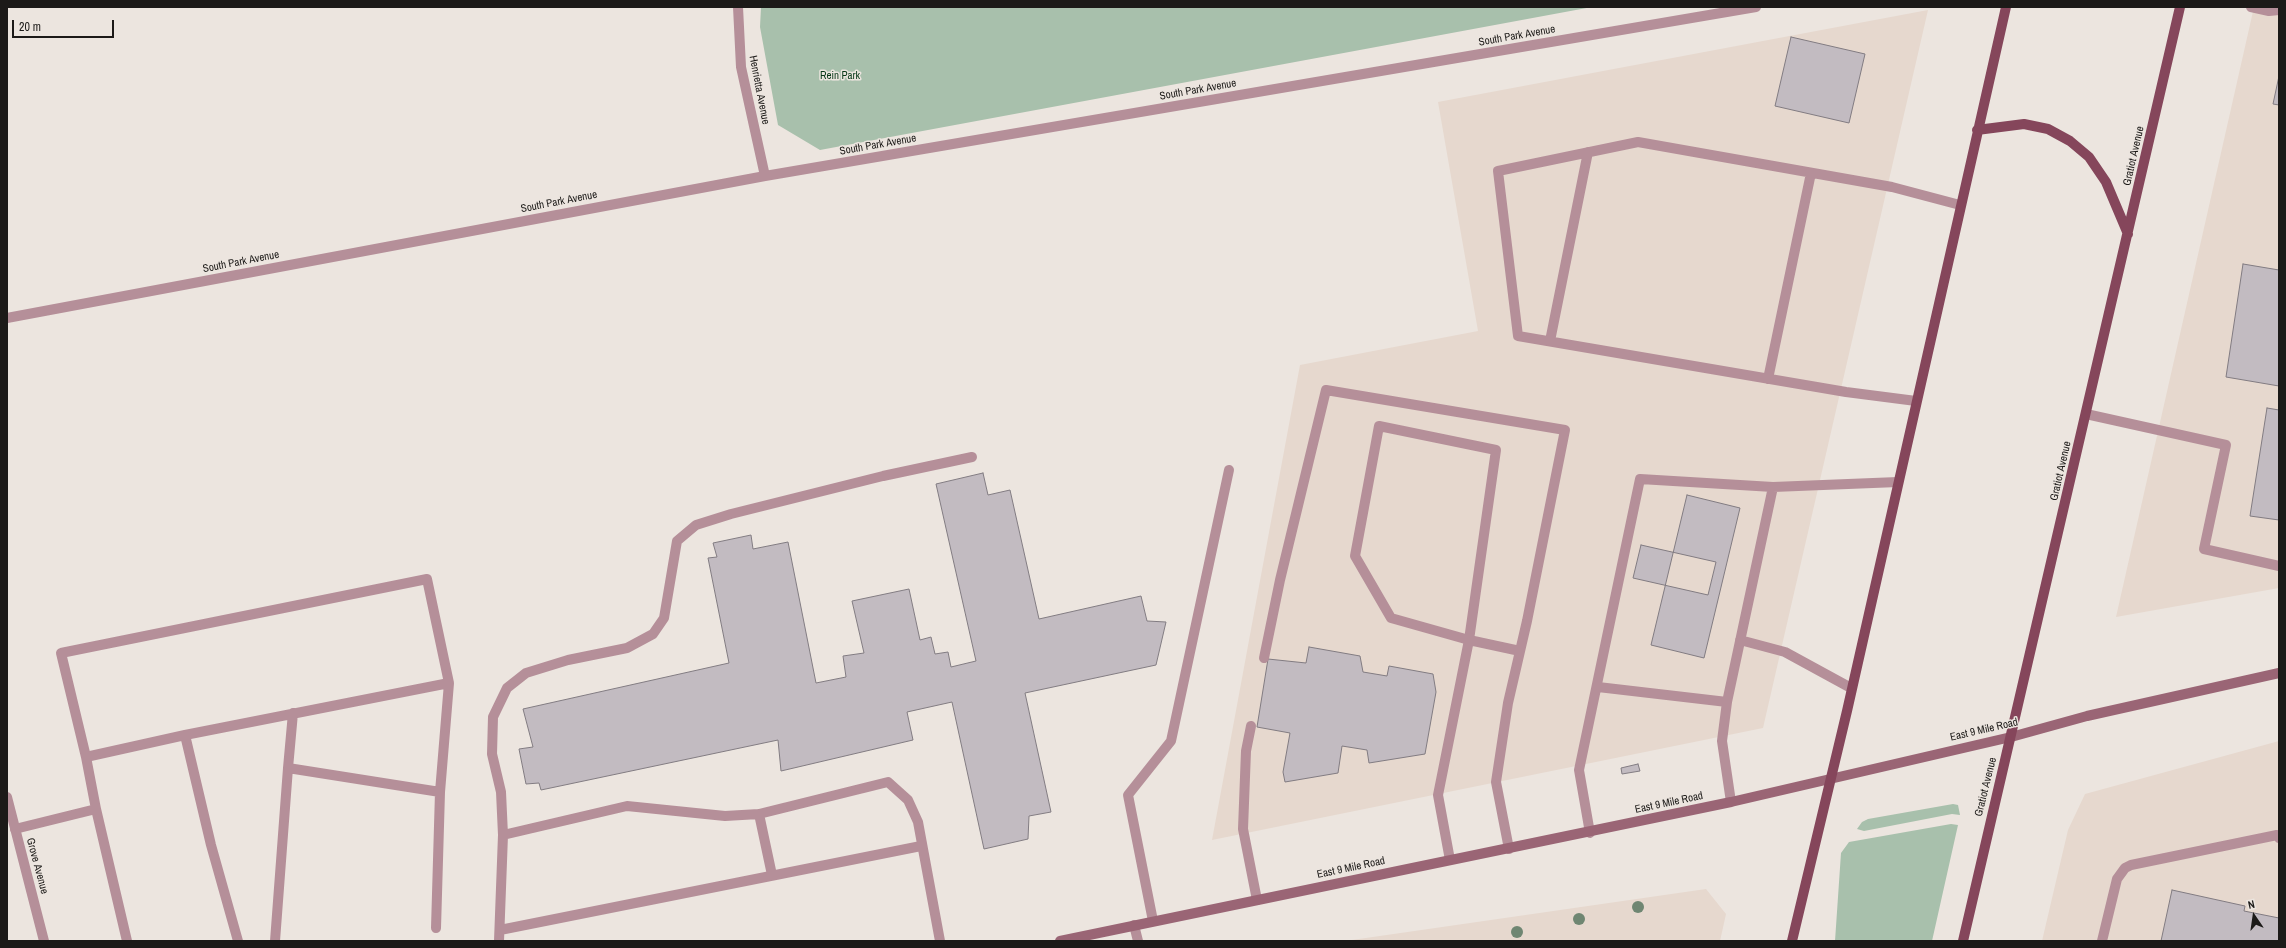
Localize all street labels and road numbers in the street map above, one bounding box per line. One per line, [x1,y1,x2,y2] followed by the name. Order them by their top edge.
[1478,23,1556,49] street label: South Park Avenue
[746,54,772,126] street label: Henrietta Avenue
[1159,77,1237,103] street label: South Park Avenue
[2121,125,2147,187] street label: Gratiot Avenue
[839,132,917,158] street label: South Park Avenue
[520,188,598,216] street label: South Park Avenue
[202,248,280,276] street label: South Park Avenue
[2048,440,2074,502] street label: Gratiot Avenue
[1949,716,2019,744] street label: East 9 Mile Road
[1972,756,2000,818] street label: Gratiot Avenue
[1634,789,1704,817] street label: East 9 Mile Road
[23,837,51,895] street label: Grove Avenue
[1316,854,1386,882] street label: East 9 Mile Road

